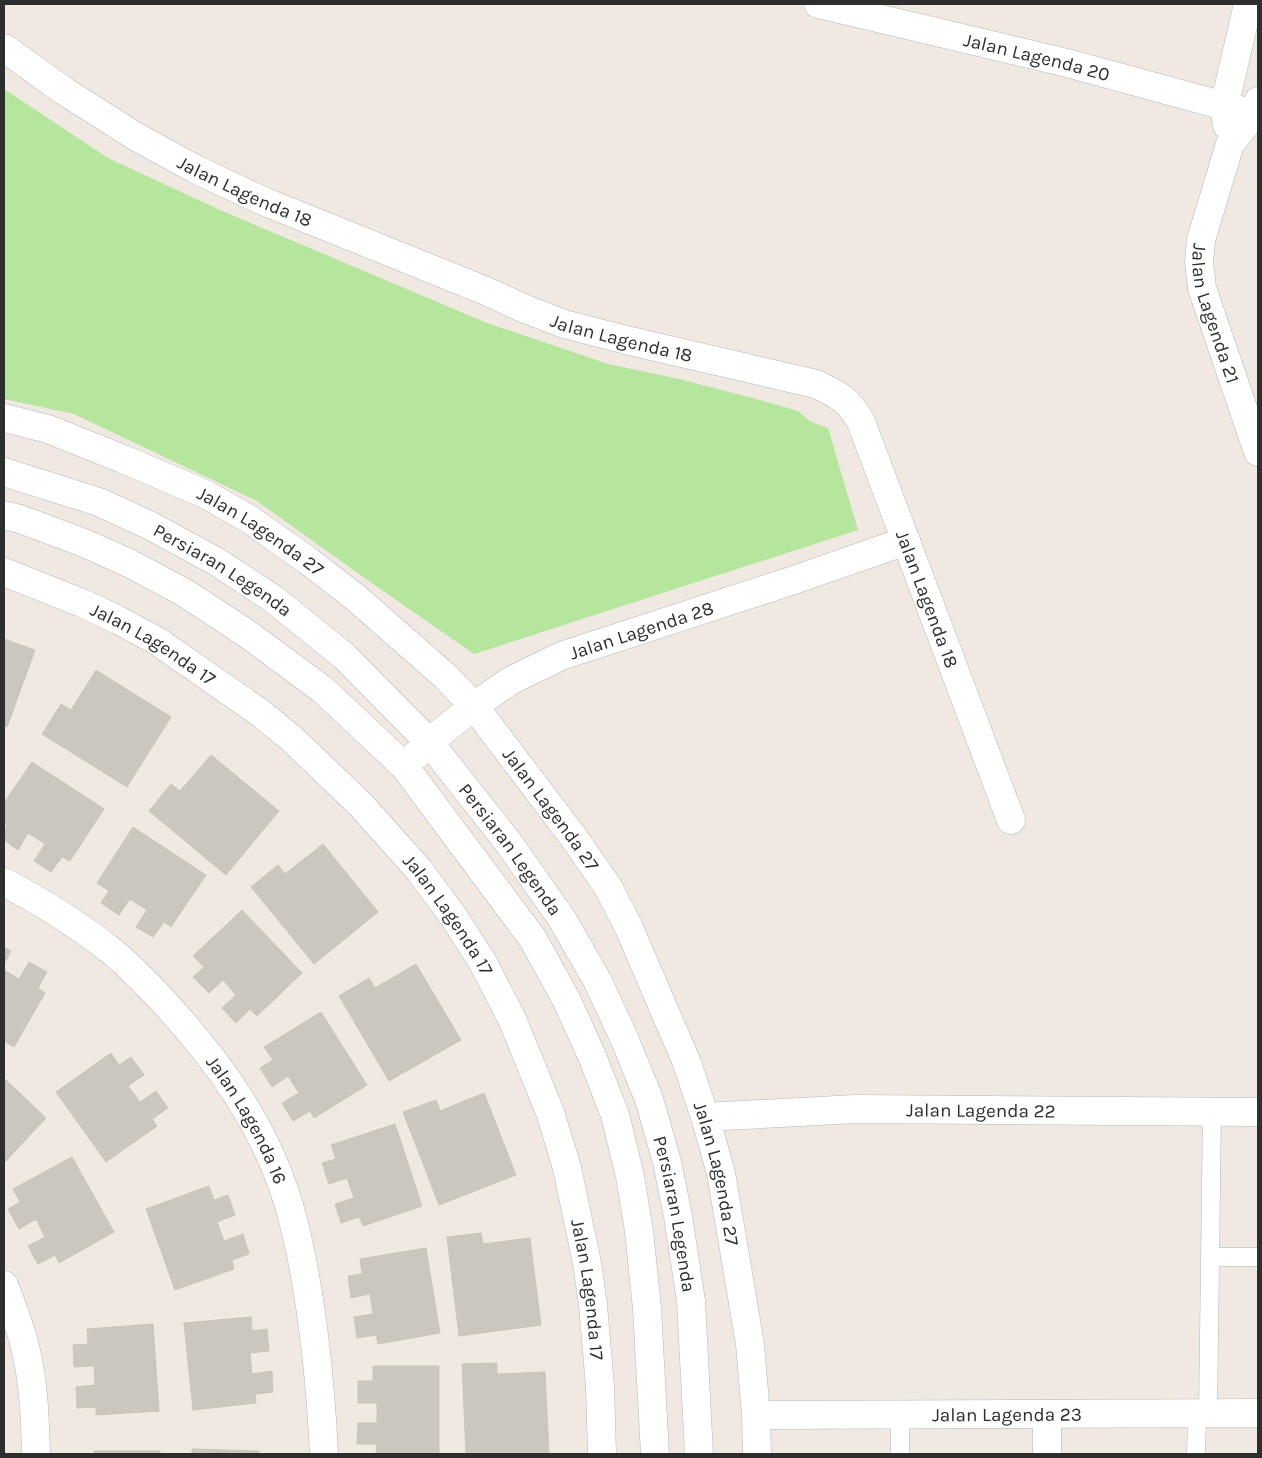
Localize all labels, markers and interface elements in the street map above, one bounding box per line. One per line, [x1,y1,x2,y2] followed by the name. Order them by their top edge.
[961,29,1112,86] street label: Jalan Lagenda 20
[173,152,315,232] street label: Jalan Lagenda 18
[1187,242,1244,386] street label: Jalan Lagenda 21
[547,310,694,367] street label: Jalan Lagenda 18
[194,482,328,581] street label: Jalan Lagenda 27
[149,519,296,622] street label: Persiaran Legenda
[891,527,963,671] street label: Jalan Lagenda 18
[567,597,716,665] street label: Jalan Lagenda 28
[87,599,220,690] street label: Jalan Lagenda 17
[498,744,603,875] street label: Jalan Lagenda 27
[454,779,566,920] street label: Persiaran Legenda
[398,850,497,979] street label: Jalan Lagenda 17
[201,1051,291,1187] street label: Jalan Lagenda 16
[689,1099,743,1247] street label: Jalan Lagenda 27
[906,1099,1056,1122] street label: Jalan Lagenda 22
[648,1133,700,1294] street label: Persiaran Legenda
[566,1217,608,1361] street label: Jalan Lagenda 17
[932,1404,1082,1426] street label: Jalan Lagenda 23

